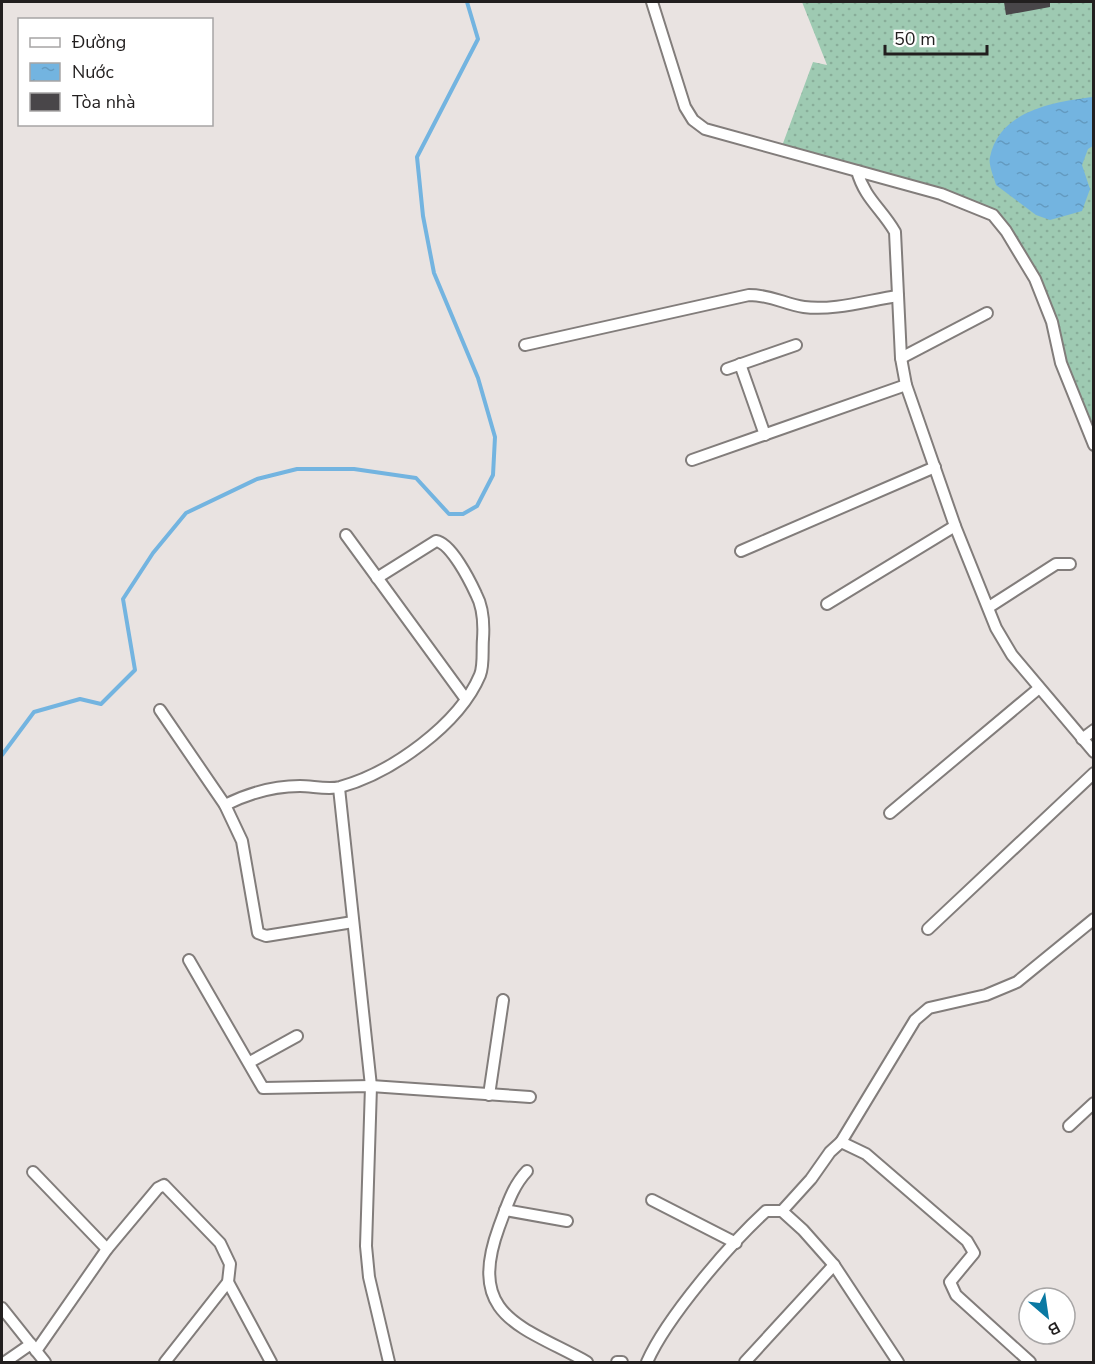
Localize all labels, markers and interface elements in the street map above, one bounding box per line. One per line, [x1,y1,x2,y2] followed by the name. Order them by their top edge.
[18,18,213,126] legend
[885,18,987,56] scale bar
[894,27,936,51] text: 50 m
[71,30,126,54] text: Đường
[72,60,114,84] text: Nước
[72,90,136,114] text: Tòa nhà
[1017,1286,1077,1346] north arrow
[1044,1316,1064,1341] text: B

